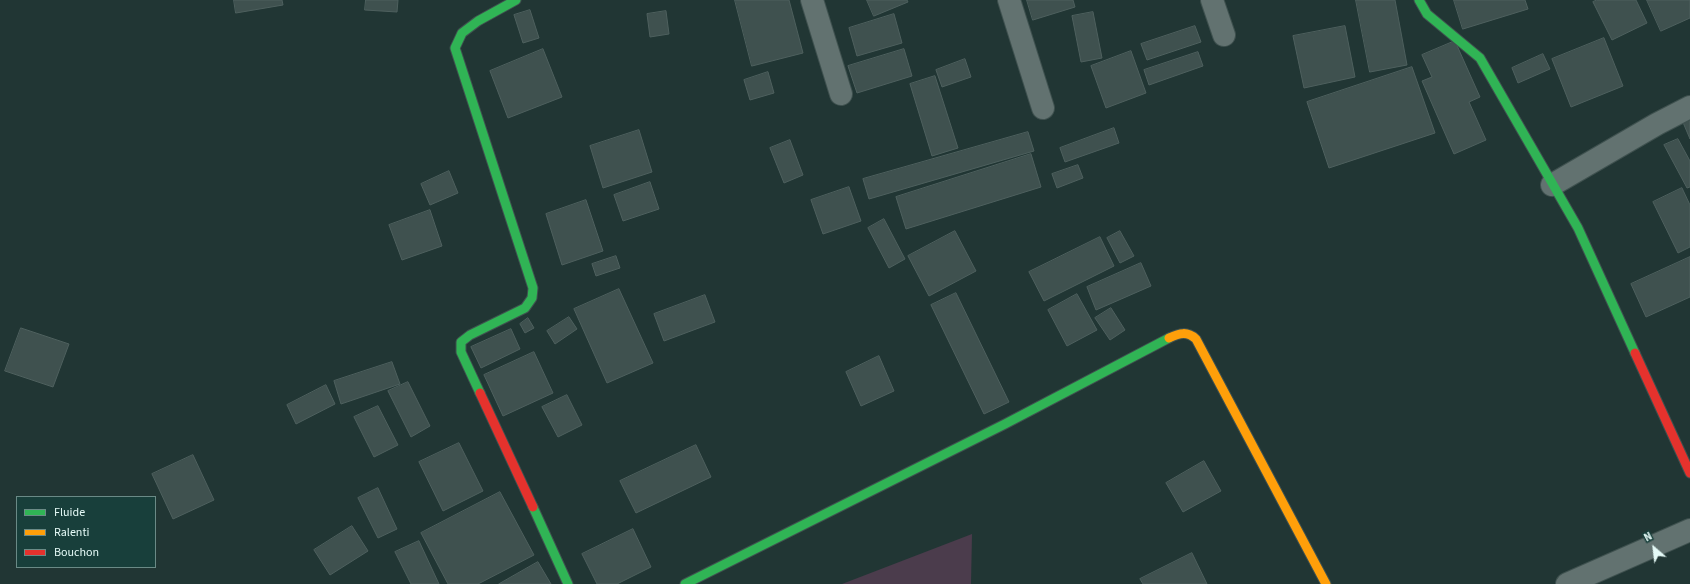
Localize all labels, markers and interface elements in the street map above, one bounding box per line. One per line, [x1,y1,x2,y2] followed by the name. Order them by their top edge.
[16,496,156,568] legend
[54,504,85,521] text: Fluide
[54,524,89,541] text: Ralenti
[1634,528,1674,568] north arrow
[1641,529,1655,545] text: N
[54,544,99,561] text: Bouchon

